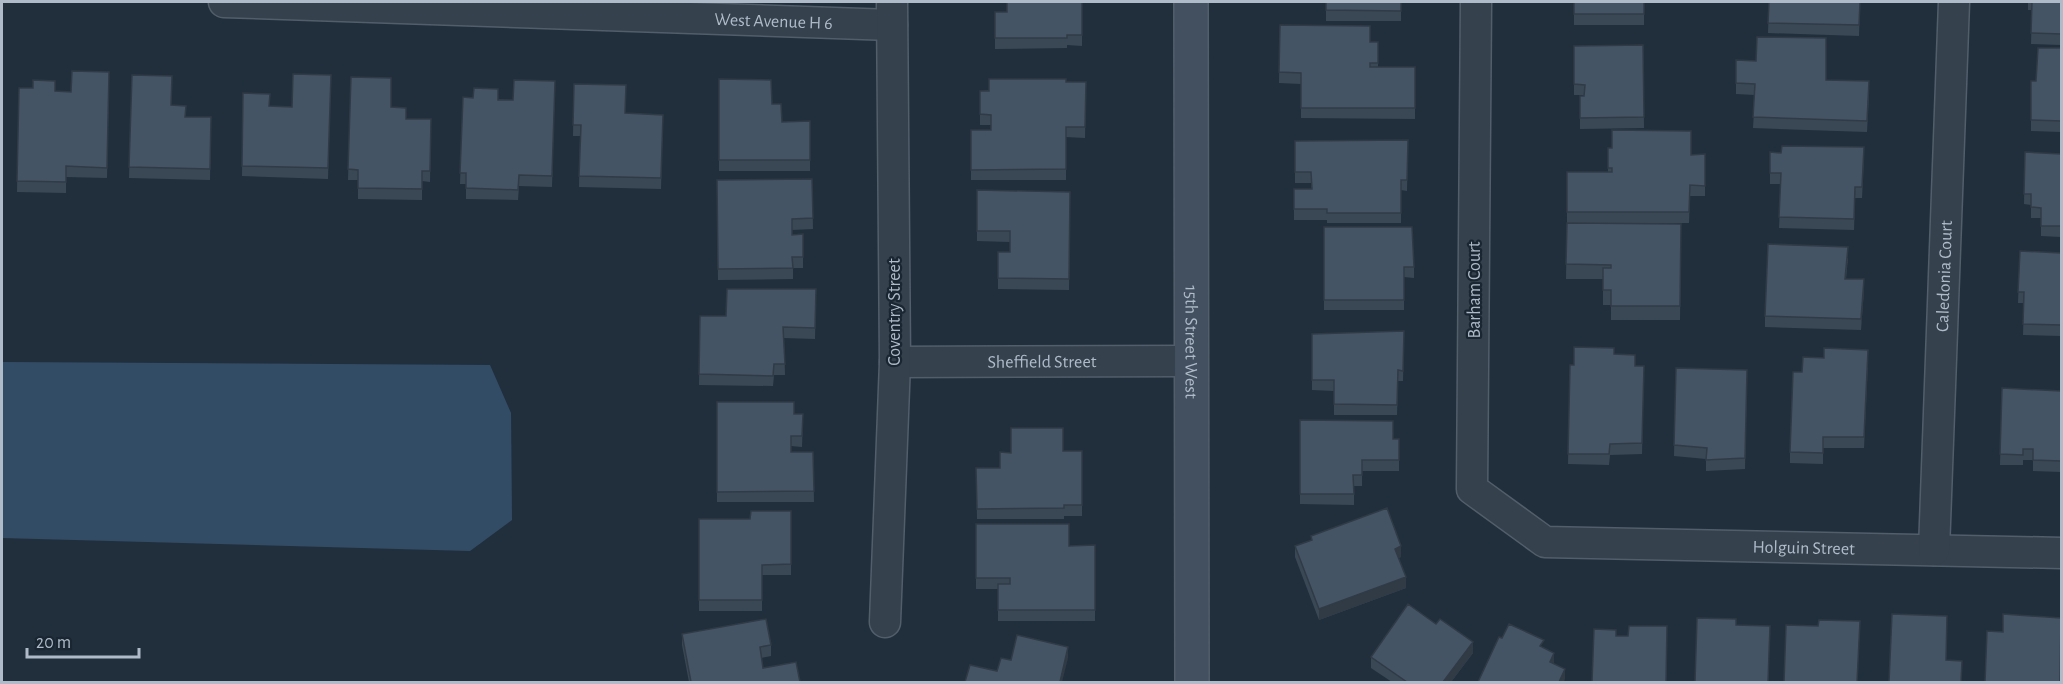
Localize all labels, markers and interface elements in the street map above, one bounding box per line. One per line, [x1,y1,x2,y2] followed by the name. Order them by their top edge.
[714,11,833,33] street label: West Avenue H 6
[1934,220,1956,332] street label: Caledonia Court
[1466,241,1484,338] street label: Barham Court
[886,258,904,366] street label: Coventry Street
[1181,285,1200,399] street label: 15th Street West
[987,353,1097,372] street label: Sheffield Street
[1752,538,1855,559] street label: Holguin Street
[27,621,140,659] scale bar
[36,634,71,652] text: 20 m

